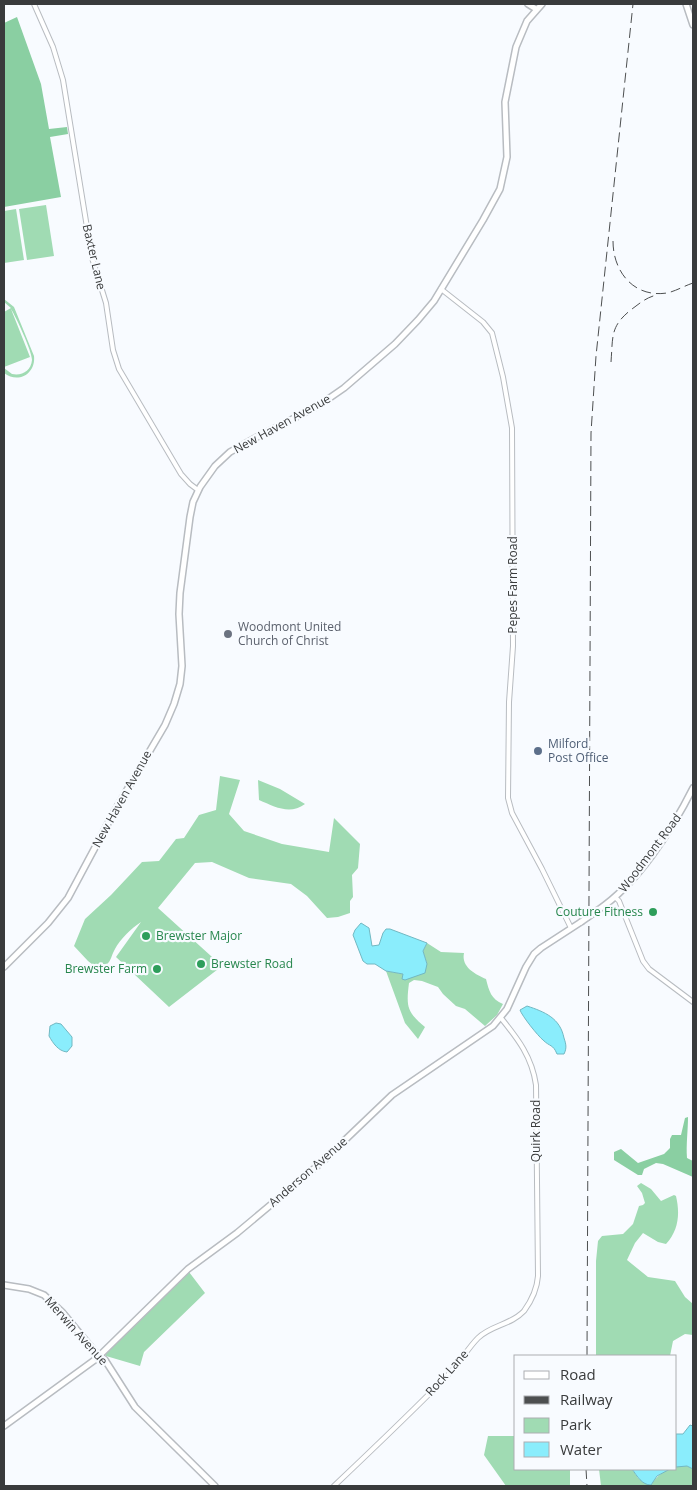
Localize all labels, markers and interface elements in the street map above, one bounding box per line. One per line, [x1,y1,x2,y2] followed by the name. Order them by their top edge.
[79,222,110,292] street label: Baxter Lane
[230,390,334,457] street label: New Haven Avenue
[504,536,521,634] street label: Pepes Farm Road
[238,618,341,649] place label: Woodmont United Church of Christ
[222,628,234,640] marker: Woodmont United Church of Christ
[548,735,609,766] place label: Milford Post Office
[532,745,544,757] marker: Milford Post Office
[88,747,155,850] street label: New Haven Avenue
[614,810,685,896] street label: Woodmont Road
[555,903,643,920] place label: Couture Fitness
[647,906,659,918] marker: Couture Fitness
[156,927,242,944] place label: Brewster Major
[140,930,152,942] marker: Brewster Major
[211,955,293,972] place label: Brewster Road
[195,958,207,970] marker: Brewster Road
[65,960,147,977] place label: Brewster Farm
[151,963,163,975] marker: Brewster Farm
[527,1100,544,1162] street label: Quirk Road
[265,1133,351,1211] street label: Anderson Avenue
[41,1293,112,1369] street label: Merwin Avenue
[421,1346,472,1399] street label: Rock Lane
[514,1355,677,1470] legend
[560,1364,596,1384] text: Road
[560,1389,613,1409] text: Railway
[560,1414,591,1434] text: Park
[560,1439,602,1459] text: Water

